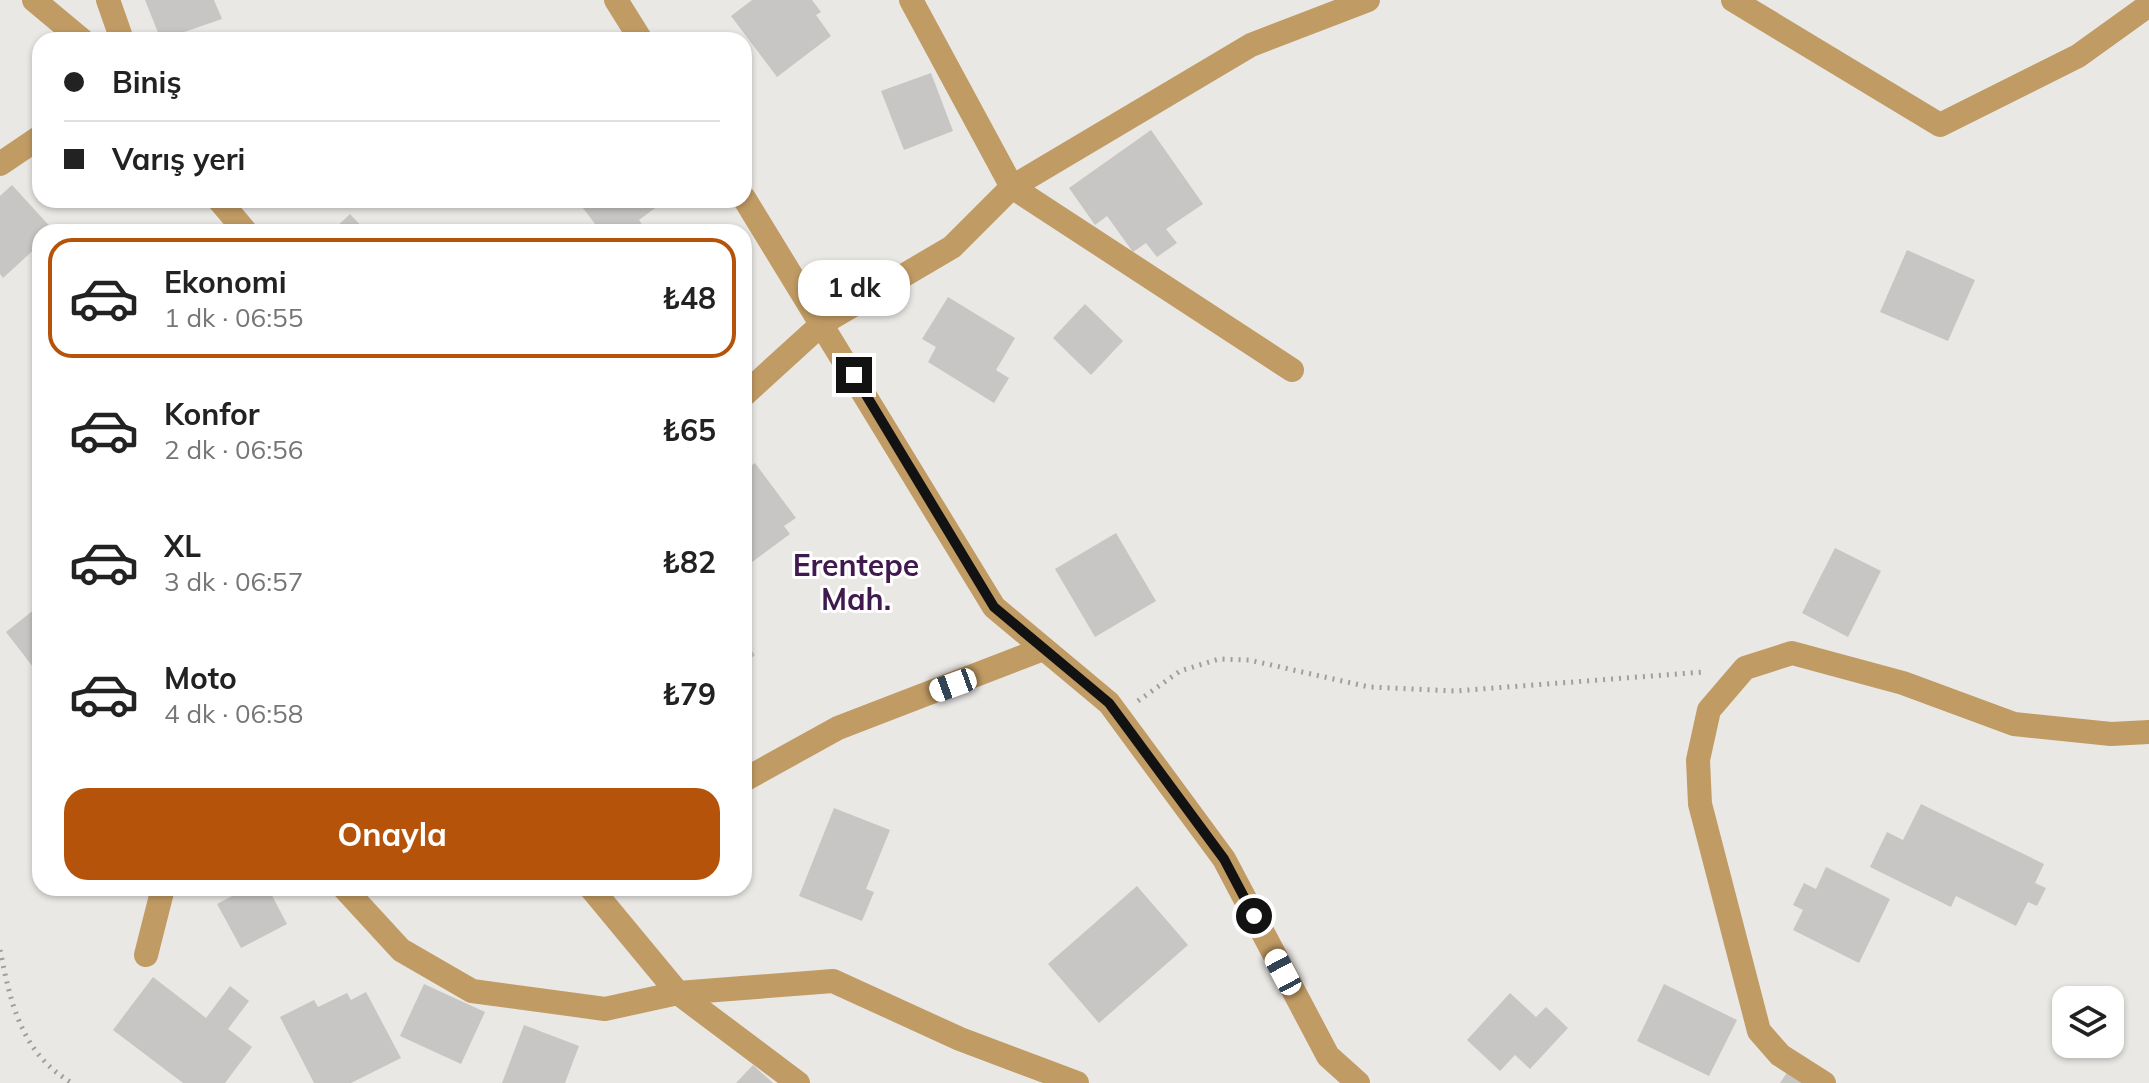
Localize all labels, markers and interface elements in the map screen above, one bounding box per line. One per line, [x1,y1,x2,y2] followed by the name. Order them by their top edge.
[112,63,181,101] text: Biniş
[112,140,245,178] text: Varış yeri
[798,259,910,315] callout: 1 dk
[68,262,140,334] icon: car
[164,263,287,301] text: Ekonomi
[827,271,881,304] text: 1 dk
[662,279,716,317] text: ₺48
[164,301,303,334] text: 1 dk · 06:55
[836,357,872,393] route end
[68,394,140,466] icon: car
[164,395,260,433] text: Konfor
[662,411,716,449] text: ₺65
[164,433,303,466] text: 2 dk · 06:56
[68,526,140,598] icon: car
[164,527,201,565] text: XL
[662,543,716,581] text: ₺82
[793,546,919,618] district label: Erentepe Mah.
[164,565,303,598] text: 3 dk · 06:57
[68,658,140,730] icon: car
[164,659,237,697] text: Moto
[926,666,980,704] car
[662,675,716,713] text: ₺79
[164,697,303,730] text: 4 dk · 06:58
[64,788,720,880] button: Onayla
[1236,898,1272,934] route start
[1261,945,1305,999] car
[2052,986,2124,1058] map controls
[2052,986,2124,1058] button: layers

